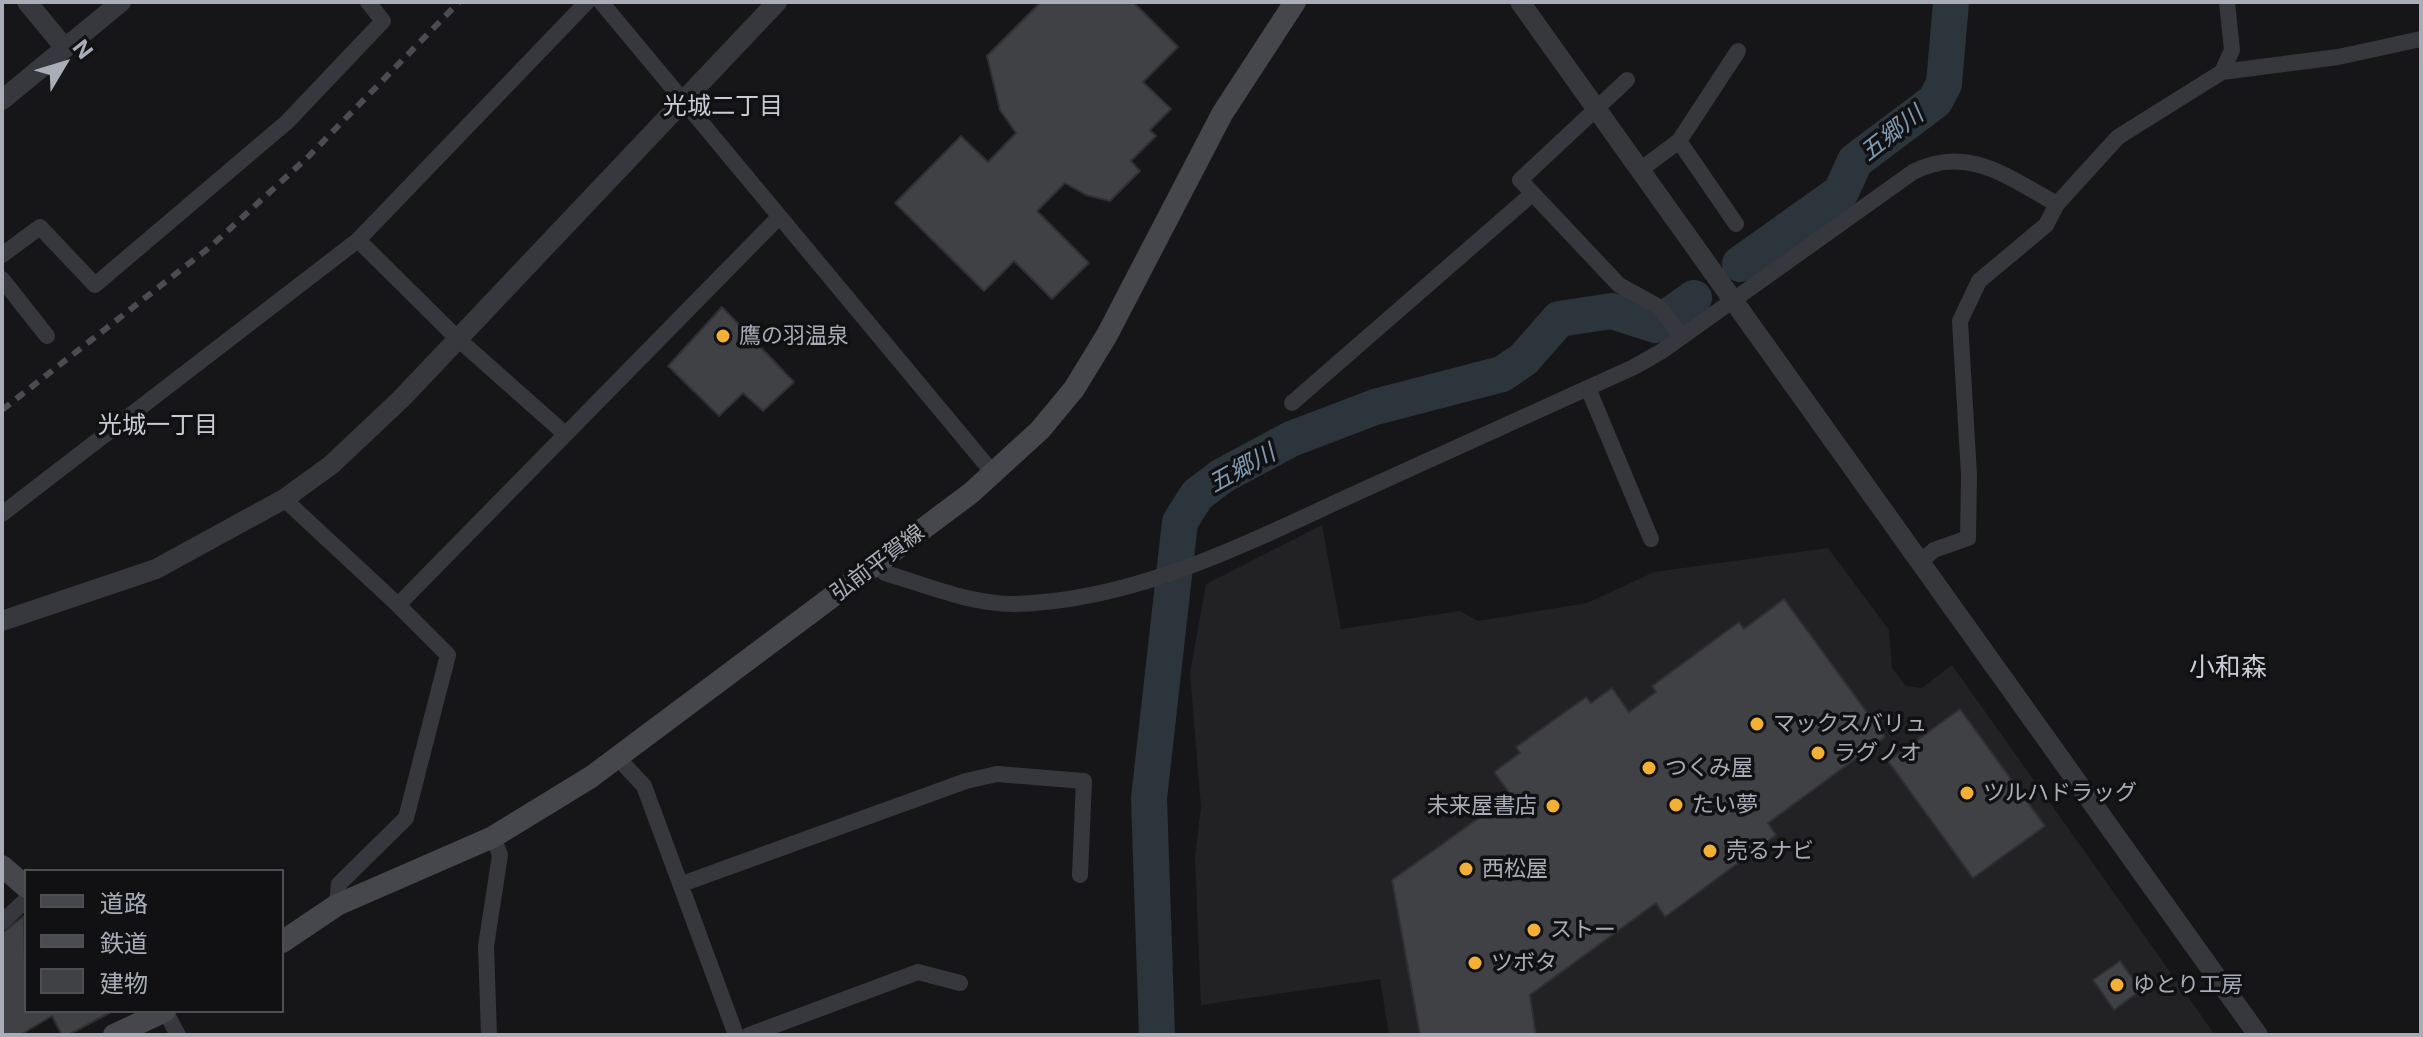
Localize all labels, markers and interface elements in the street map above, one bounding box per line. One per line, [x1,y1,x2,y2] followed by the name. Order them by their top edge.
[24,24,104,104] north arrow
[68,35,98,64] text: N
[663,93,783,121] district label: 光城二丁目
[1855,100,1929,168] water label: 五郷川
[739,323,849,349] place label: 鷹の羽温泉
[714,327,732,345] marker: 鷹の羽温泉
[98,412,218,440] district label: 光城一丁目
[1204,439,1280,499] water label: 五郷川
[826,519,930,607] street label: 弘前平賀線
[2189,652,2267,684] district label: 小和森
[1773,711,1927,737] place label: マックスバリュ
[1748,715,1766,733] marker: マックスバリュ
[1834,740,1922,766] place label: ラグノオ
[1809,744,1827,762] marker: ラグノオ
[1665,755,1753,781] place label: つくみ屋
[1640,759,1658,777] marker: つくみ屋
[1983,780,2137,806] place label: ツルハドラッグ
[1958,784,1976,802] marker: ツルハドラッグ
[1692,792,1758,818] place label: たい夢
[1427,793,1537,819] place label: 未来屋書店
[1667,796,1685,814] marker: たい夢
[1544,797,1562,815] marker: 未来屋書店
[1726,838,1814,864] place label: 売るナビ
[1701,842,1719,860] marker: 売るナビ
[1482,856,1548,882] place label: 西松屋
[1457,860,1475,878] marker: 西松屋
[24,869,284,1013] legend
[100,889,148,918] text: 道路
[1550,917,1616,943] place label: ストー
[1525,921,1543,939] marker: ストー
[100,929,148,958] text: 鉄道
[1491,950,1557,976] place label: ツボタ
[1466,954,1484,972] marker: ツボタ
[100,969,148,998] text: 建物
[2133,972,2243,998] place label: ゆとり工房
[2108,976,2126,994] marker: ゆとり工房

